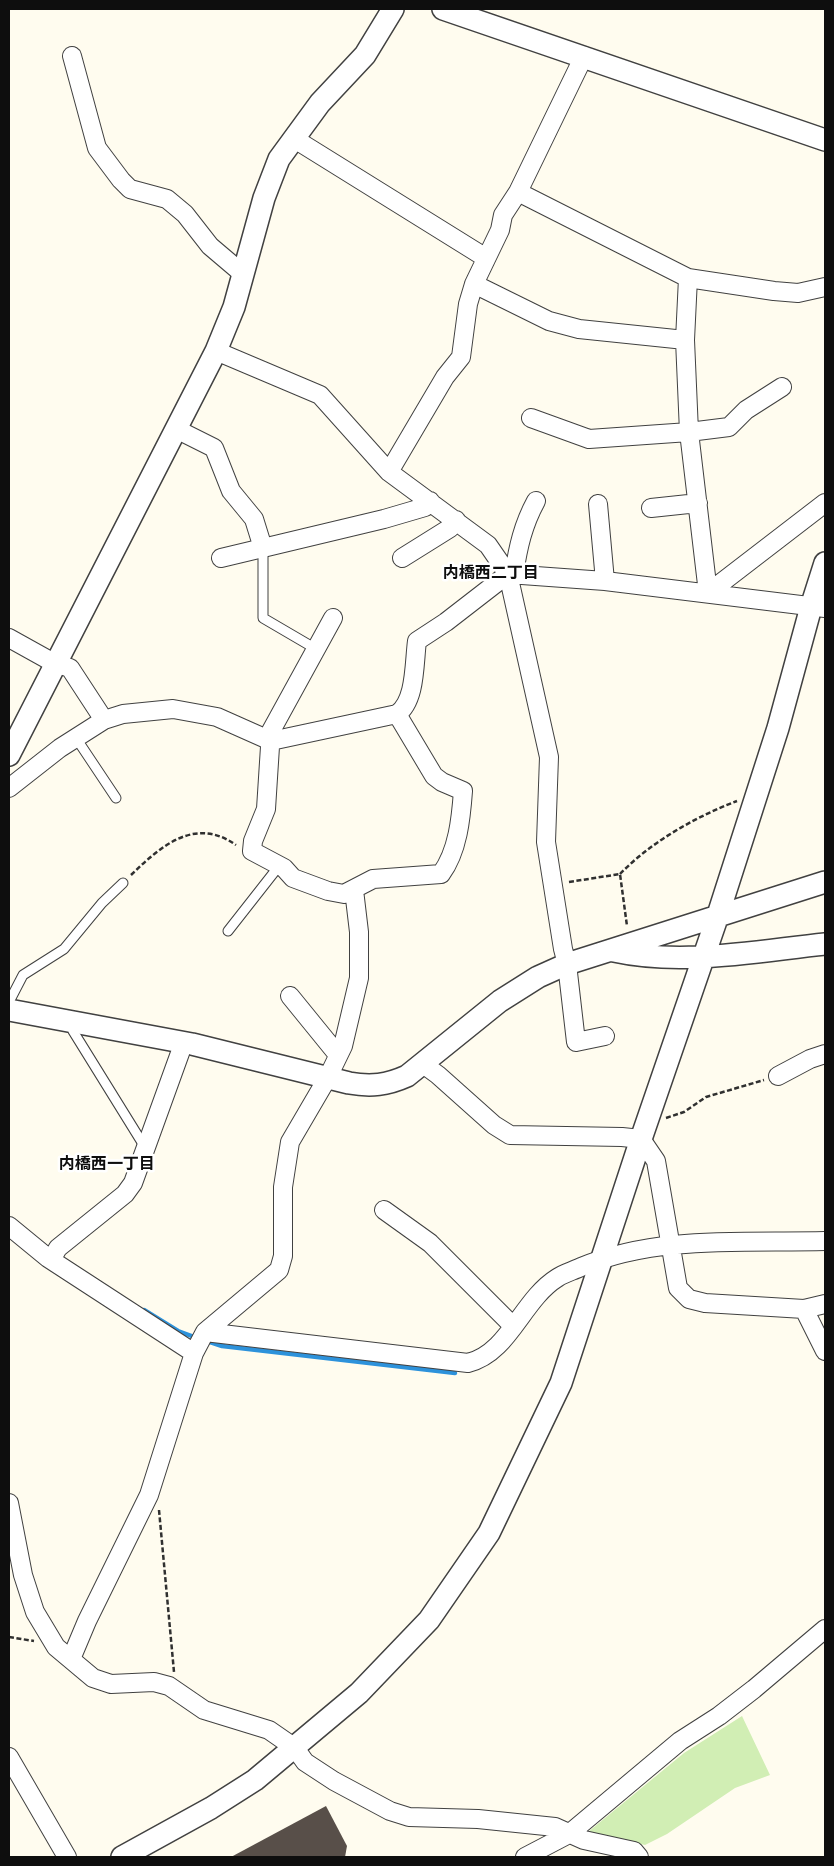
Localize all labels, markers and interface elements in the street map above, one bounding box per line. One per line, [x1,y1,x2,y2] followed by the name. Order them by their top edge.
[443,564,539,584] district label: 内橋西二丁目
[59,1155,155,1175] district label: 内橋西一丁目

